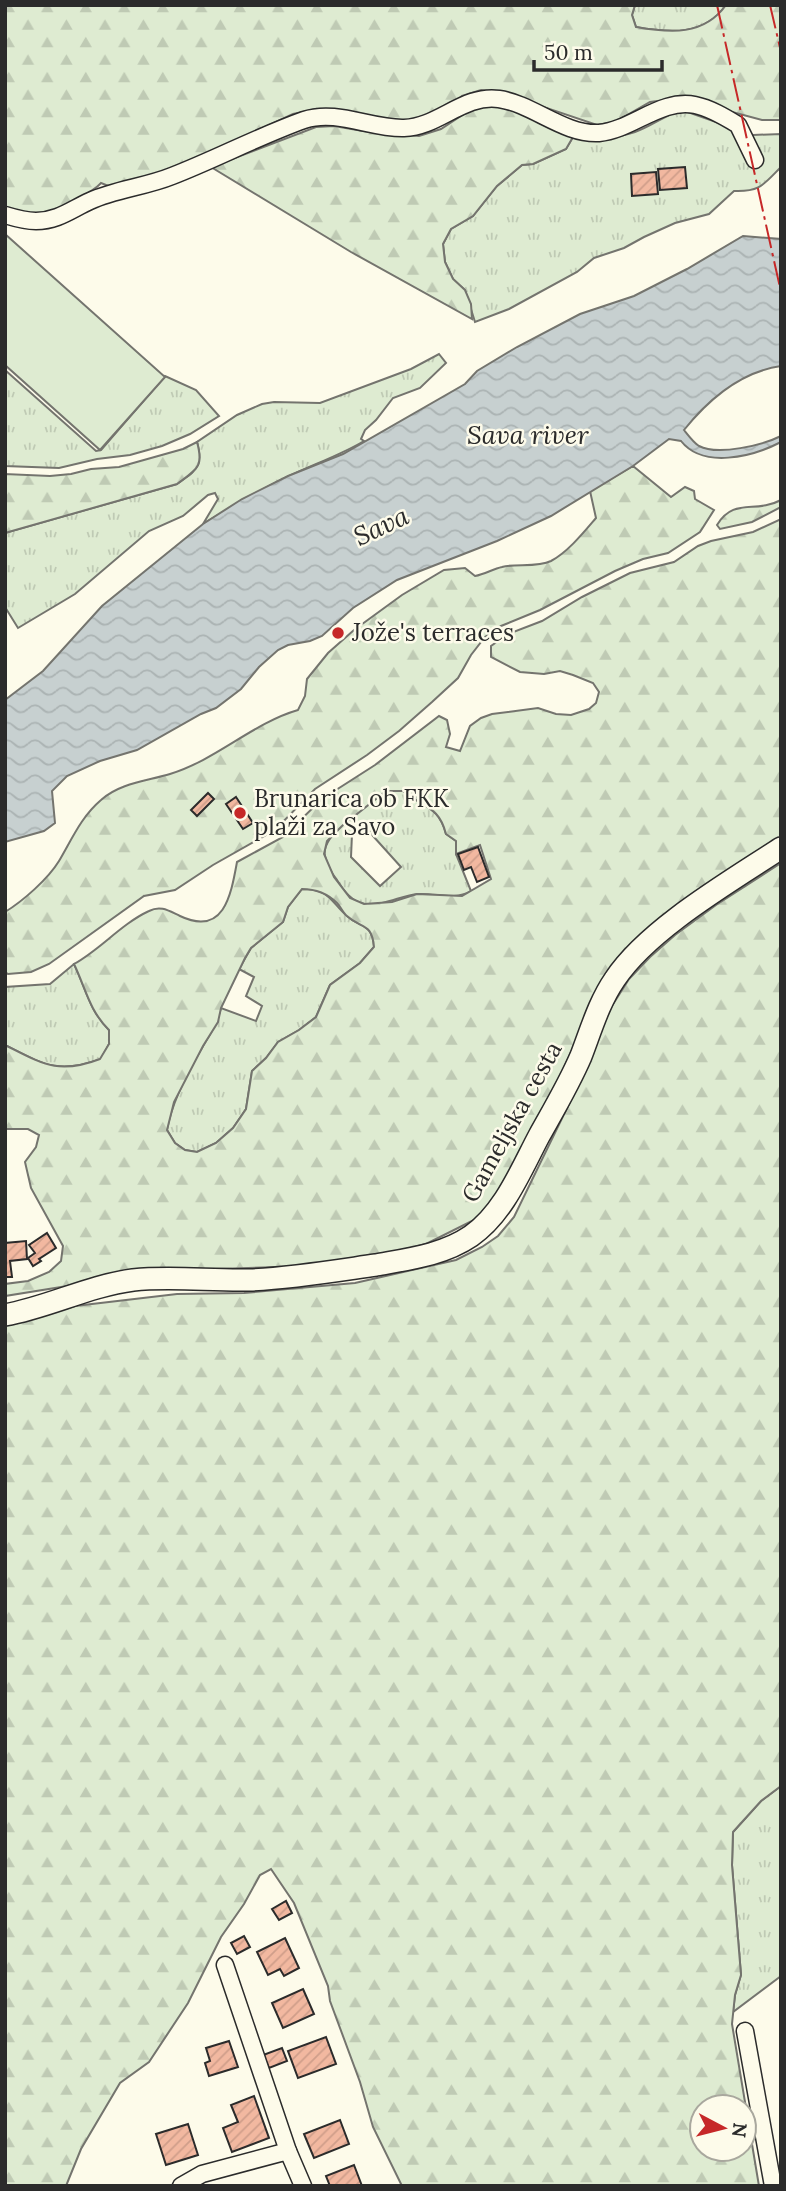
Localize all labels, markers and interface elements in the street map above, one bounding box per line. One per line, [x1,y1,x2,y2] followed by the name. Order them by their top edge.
[534,28,662,72] scale bar
[544,39,593,66] text: 50 m
[467,418,589,451] water label: Sava river
[348,498,414,553] water label: Sava
[351,617,514,648] place label: Jože's terraces
[330,625,346,641] marker: Jože's terraces
[254,783,450,842] place label: Brunarica ob FKK plaži za Savo
[232,805,248,821] marker: Brunarica ob FKK plaži za Savo
[455,1036,569,1208] street label: Gameljska cesta
[688,2093,758,2163] north arrow
[727,2121,753,2139] text: N

